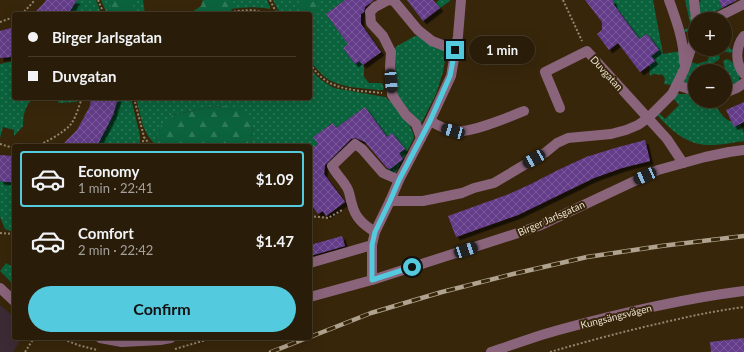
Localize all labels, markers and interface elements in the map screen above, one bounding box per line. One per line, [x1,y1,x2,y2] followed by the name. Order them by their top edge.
[688,12,732,108] map controls
[688,12,732,56] button: +
[52,28,162,46] text: Birger Jarlsgatan
[469,36,535,64] callout: 1 min
[446,41,464,59] route end
[486,42,518,58] text: 1 min
[588,53,626,93] street label: Duvgatan
[688,64,732,108] button: −
[52,67,117,85] text: Duvgatan
[384,69,398,93] car
[440,122,466,140] car
[521,148,547,170] car
[30,161,66,197] icon: car
[78,162,139,180] text: Economy
[632,166,658,186] car
[256,170,294,188] text: $1.09
[78,180,153,196] text: 1 min · 22:41
[516,198,586,238] street label: Birger Jarlsgatan
[30,223,66,259] icon: car
[78,224,134,242] text: Comfort
[256,232,294,250] text: $1.47
[453,241,479,259] car
[78,242,153,258] text: 2 min · 22:42
[403,258,421,276] route start
[28,286,296,332] button: Confirm
[579,301,653,331] street label: Kungsängsvägen

